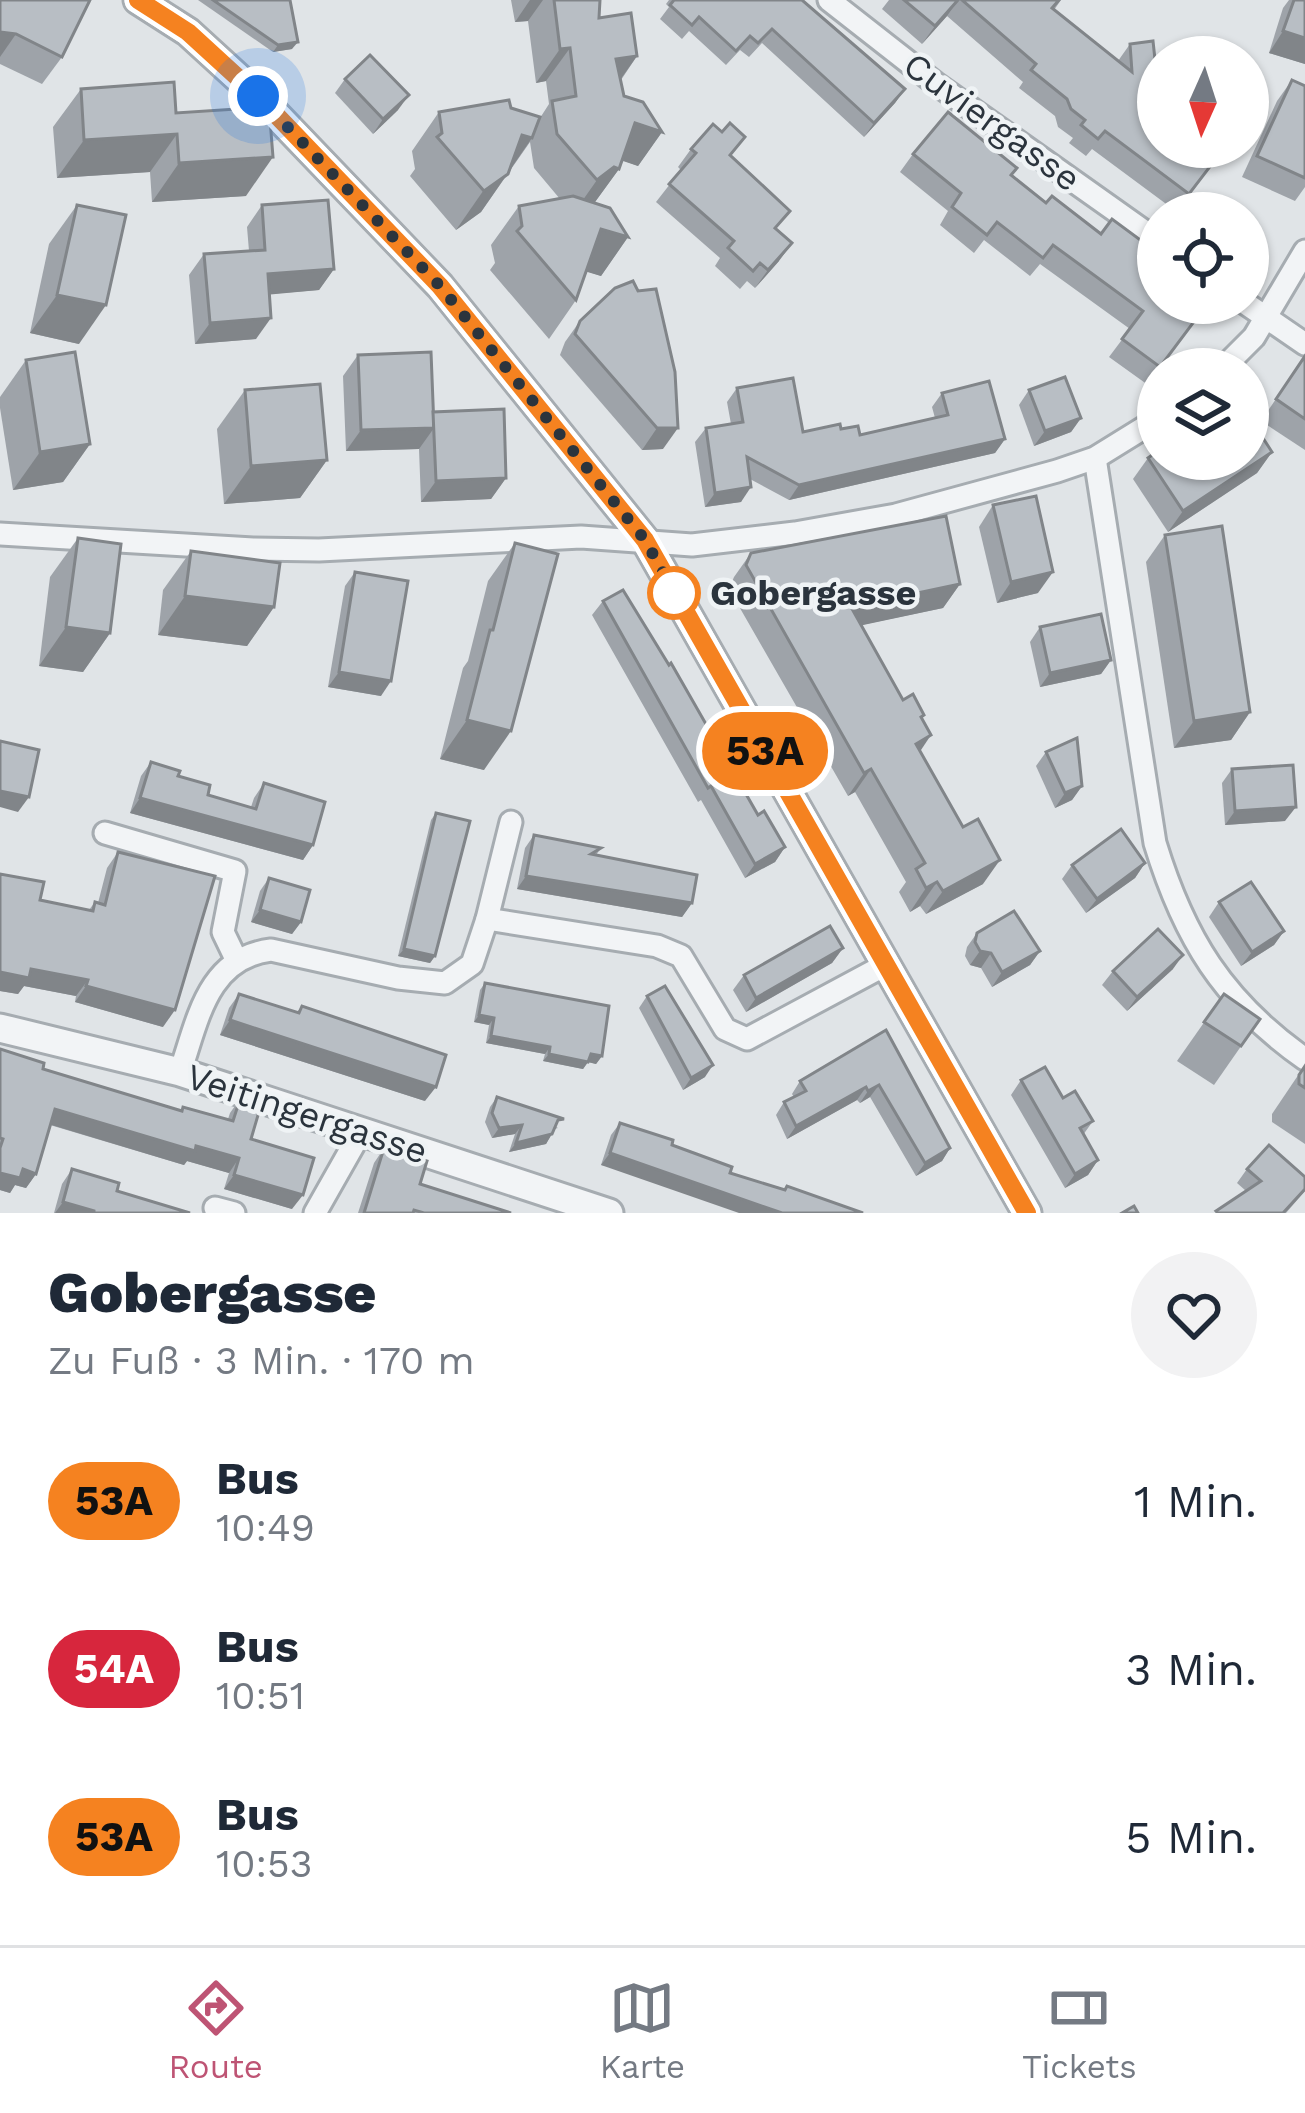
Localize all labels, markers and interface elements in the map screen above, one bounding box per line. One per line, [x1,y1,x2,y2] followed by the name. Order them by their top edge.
[1137,36,1269,168] north arrow
[1137,36,1269,480] map controls
[896,44,1088,200] street label: Cuviergasse
[228,66,288,126] your location
[1137,192,1269,324] button: locate
[1137,348,1269,480] button: layers
[649,568,699,618] marker: Gobergasse
[710,572,916,614] place label: Gobergasse
[696,712,834,790] line badge: 53A
[726,726,804,775] text: 53A
[181,1055,433,1173] street label: Veitingergasse
[1131,1252,1257,1378] button: heart
[48,1259,376,1326] text: Gobergasse
[48,1338,475,1383] text: Zu Fuß · 3 Min. · 170 m
[216,1452,299,1505] text: Bus
[1134,1475,1257,1528] text: 1 Min.
[75,1476,153,1525] text: 53A
[216,1505,315,1550] text: 10:49
[216,1620,299,1673] text: Bus
[1125,1643,1257,1696] text: 3 Min.
[74,1644,154,1693] text: 54A
[216,1673,305,1718] text: 10:51
[216,1788,299,1841] text: Bus
[1125,1811,1257,1864] text: 5 Min.
[75,1812,153,1861] text: 53A
[216,1841,312,1886] text: 10:53
[168,1975,263,2086] tab: Route
[600,1975,685,2086] tab: Karte
[1022,1975,1137,2086] tab: Tickets

